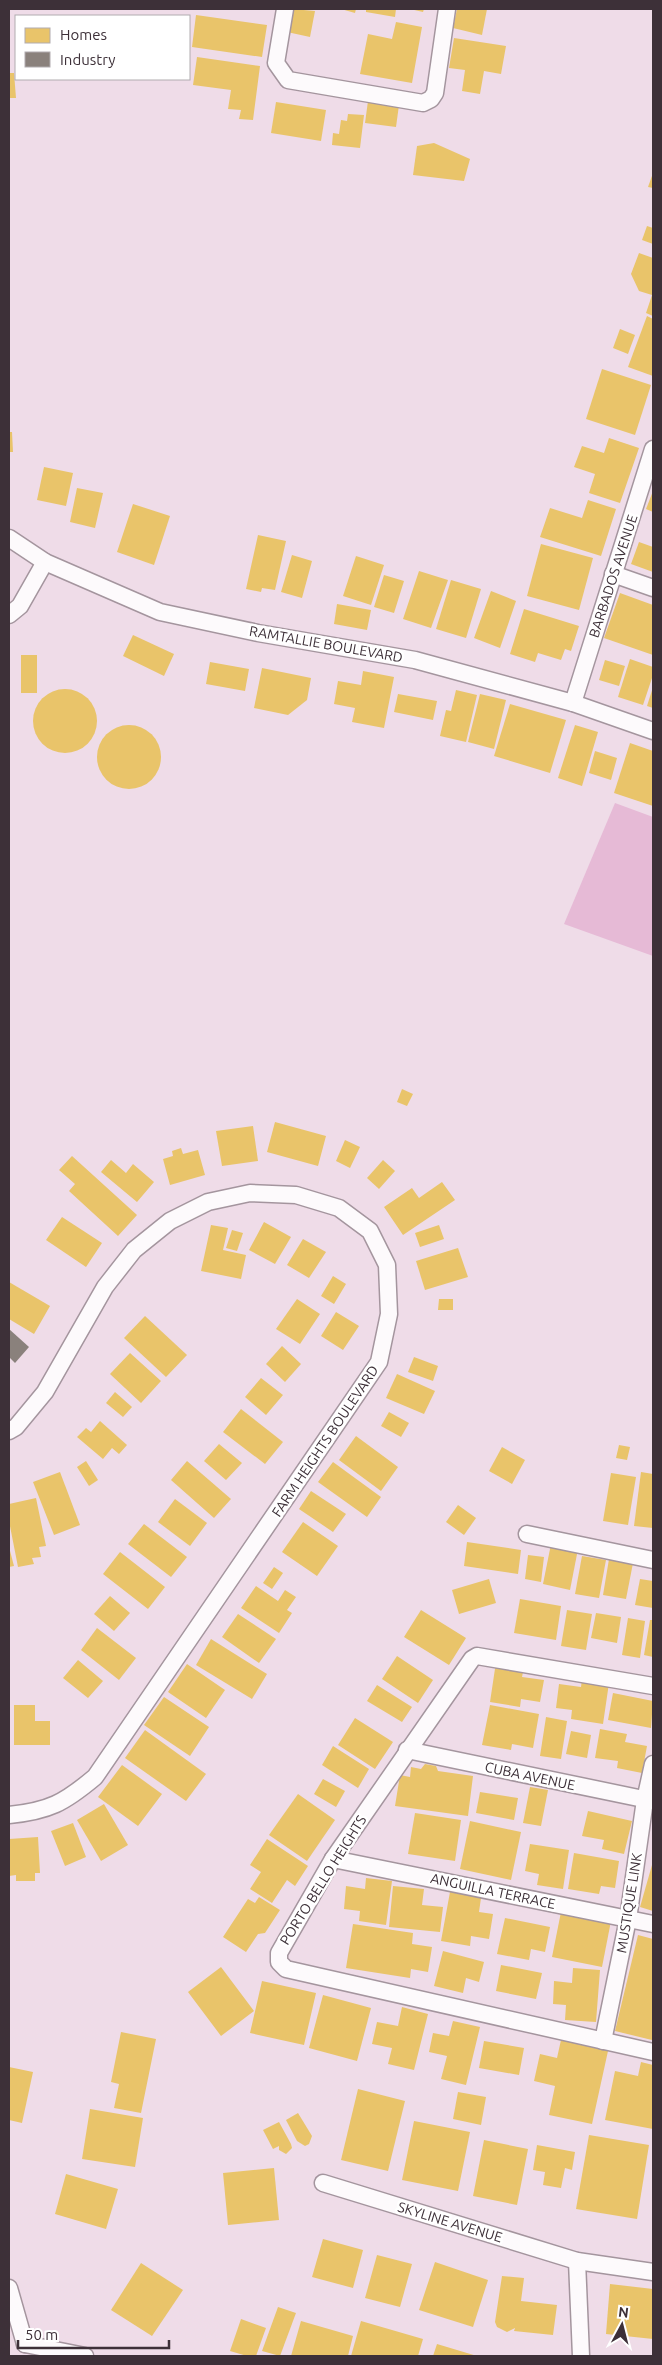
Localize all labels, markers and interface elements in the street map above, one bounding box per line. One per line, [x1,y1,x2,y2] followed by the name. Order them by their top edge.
[15,15,190,80] legend
[60,26,107,43] text: Homes
[60,51,115,68] text: Industry
[586,512,641,640] street label: BARBADOS AVENUE
[248,623,404,665] street label: RAMTALLIE BOULEVARD
[268,1362,382,1520] street label: FARM HEIGHTS BOULEVARD
[483,1759,577,1793] street label: CUBA AVENUE
[277,1812,369,1948] street label: PORTO BELLO HEIGHTS
[613,1851,645,1954] street label: MUSTIQUE LINK
[429,1870,557,1912] street label: ANGUILLA TERRACE
[396,2198,504,2246] street label: SKYLINE AVENUE
[597,2300,647,2350] north arrow
[617,2304,630,2321] text: N
[18,2318,169,2350] scale bar
[25,2326,58,2343] text: 50 m

